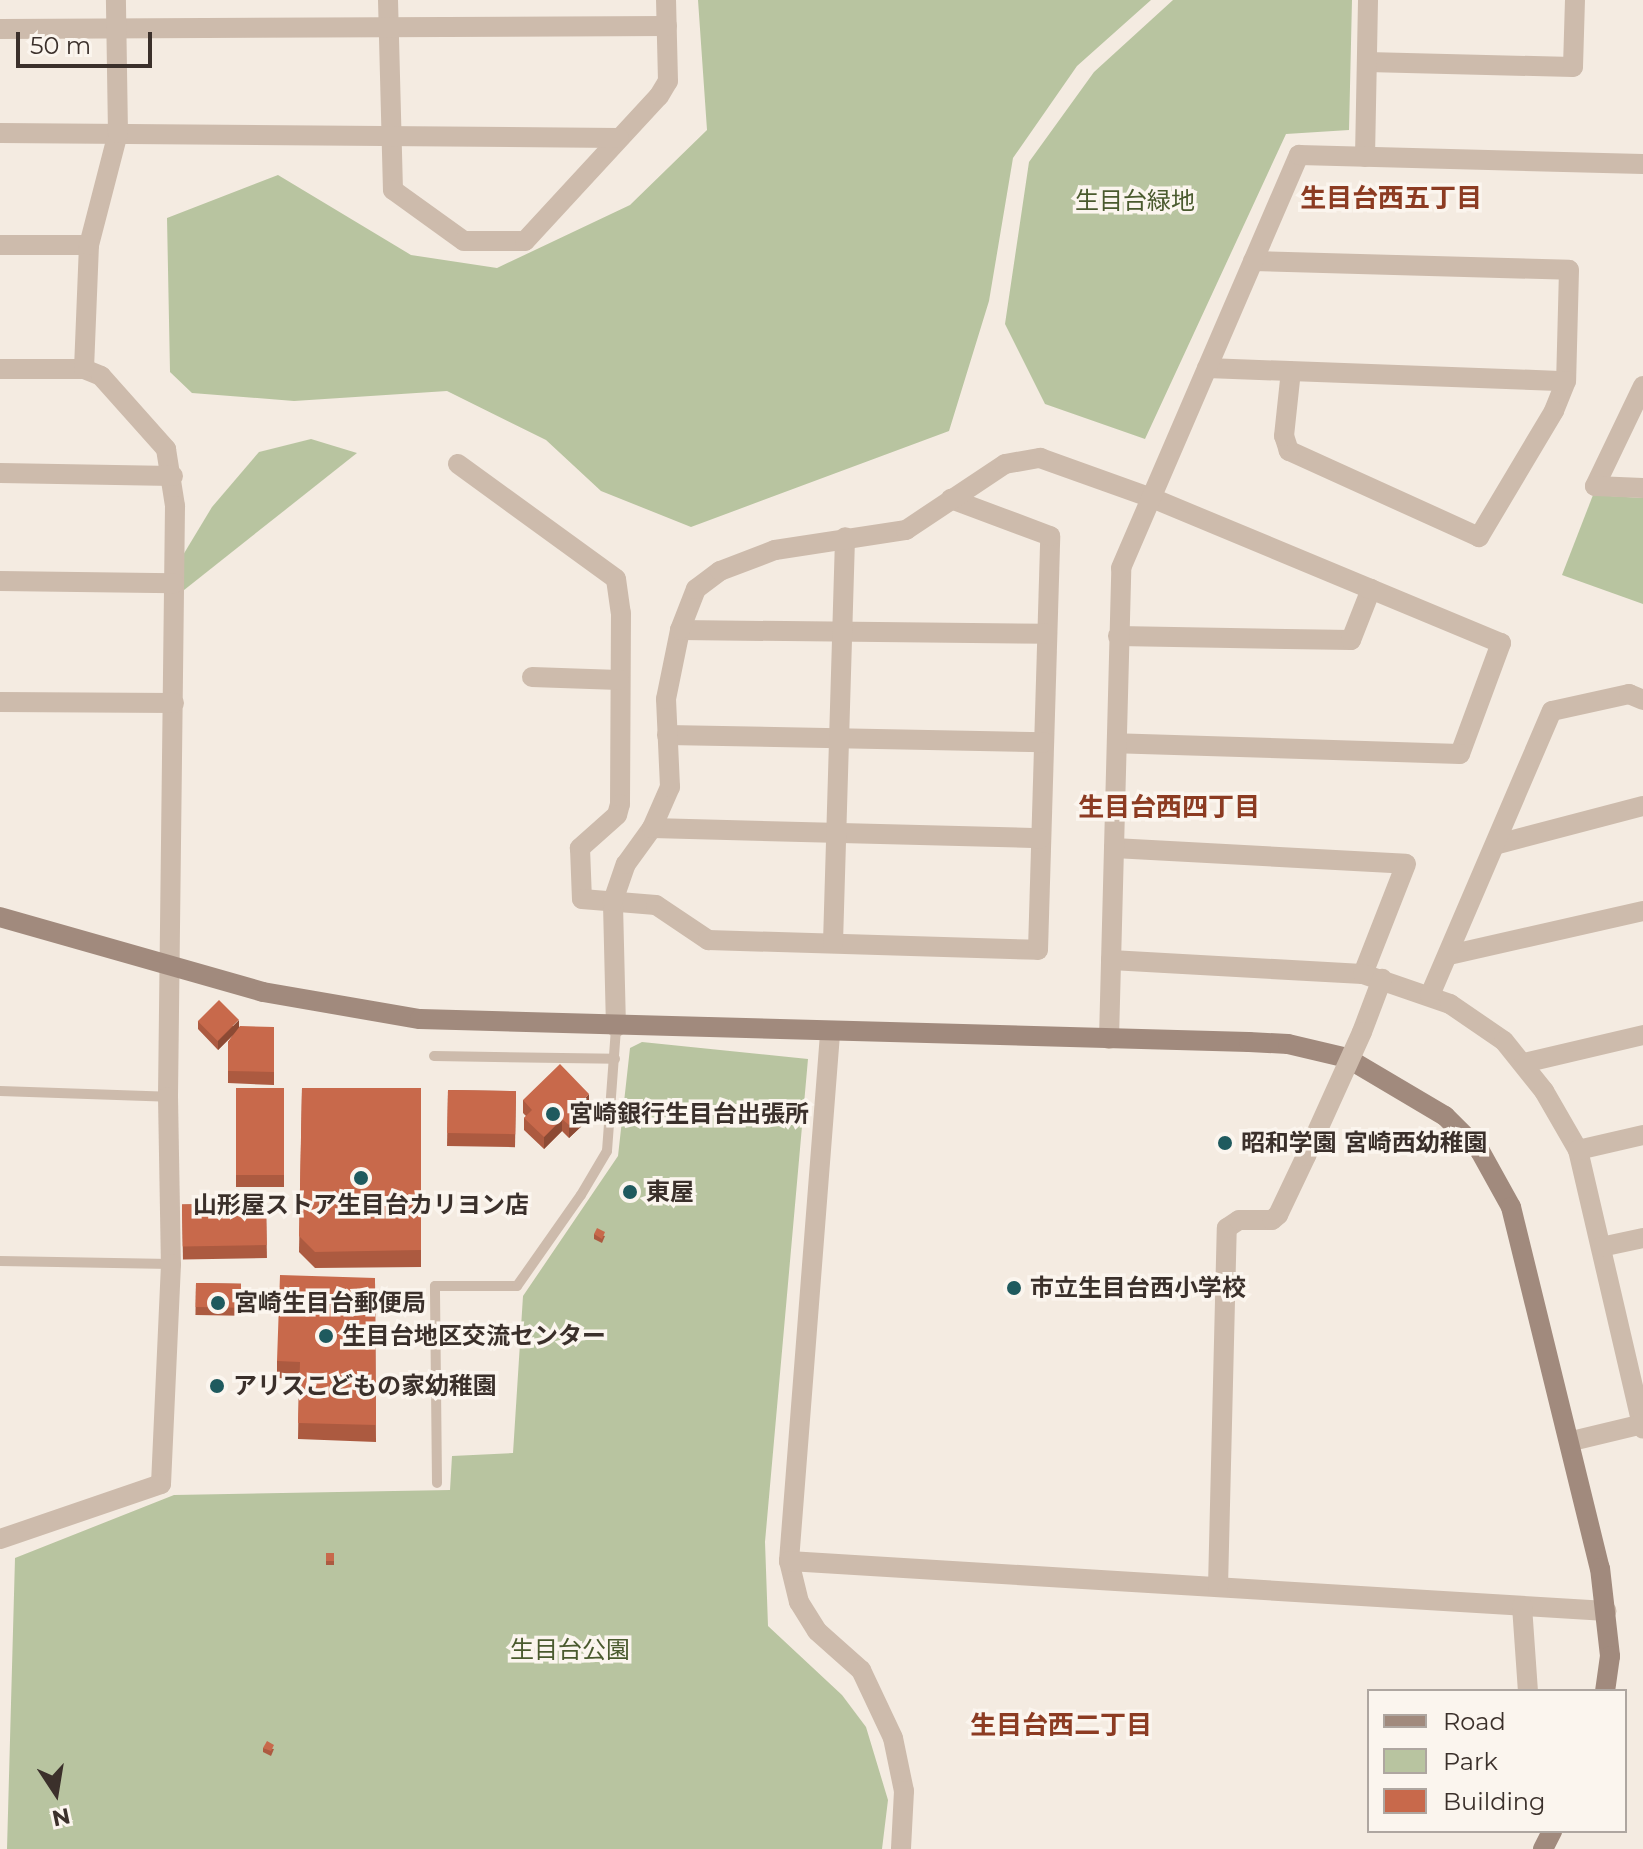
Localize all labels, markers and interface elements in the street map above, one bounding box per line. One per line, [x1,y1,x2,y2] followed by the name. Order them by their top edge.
[20,16,156,66] scale bar
[30,31,91,60] text: 50 m
[1300,183,1482,215] district label: 生目台西五丁目
[1075,187,1195,215] park label: 生目台緑地
[1078,792,1260,824] district label: 生目台西四丁目
[569,1100,809,1128] place label: 宮崎銀行生目台出張所
[544,1105,562,1123] marker: 宮崎銀行生目台出張所
[1241,1129,1488,1157] place label: 昭和学園 宮崎西幼稚園
[1216,1134,1234,1152] marker: 昭和学園 宮崎西幼稚園
[352,1169,370,1187] marker: 山形屋ストア生目台カリヨン店
[646,1178,694,1206] place label: 東屋
[621,1183,639,1201] marker: 東屋
[193,1191,529,1219] place label: 山形屋ストア生目台カリヨン店
[1030,1274,1246,1302] place label: 市立生目台西小学校
[1005,1279,1023,1297] marker: 市立生目台西小学校
[234,1289,426,1317] place label: 宮崎生目台郵便局
[209,1294,227,1312] marker: 宮崎生目台郵便局
[342,1322,606,1350] place label: 生目台地区交流センター
[317,1327,335,1345] marker: 生目台地区交流センター
[233,1372,497,1400] place label: アリスこどもの家幼稚園
[208,1377,226,1395] marker: アリスこどもの家幼稚園
[510,1636,630,1664] park label: 生目台公園
[1367,1689,1627,1833] legend
[1443,1707,1506,1736] text: Road
[970,1710,1152,1742] district label: 生目台西二丁目
[1443,1747,1498,1776] text: Park
[16,1753,96,1833] north arrow
[1443,1787,1546,1816] text: Building
[50,1802,73,1832] text: N

